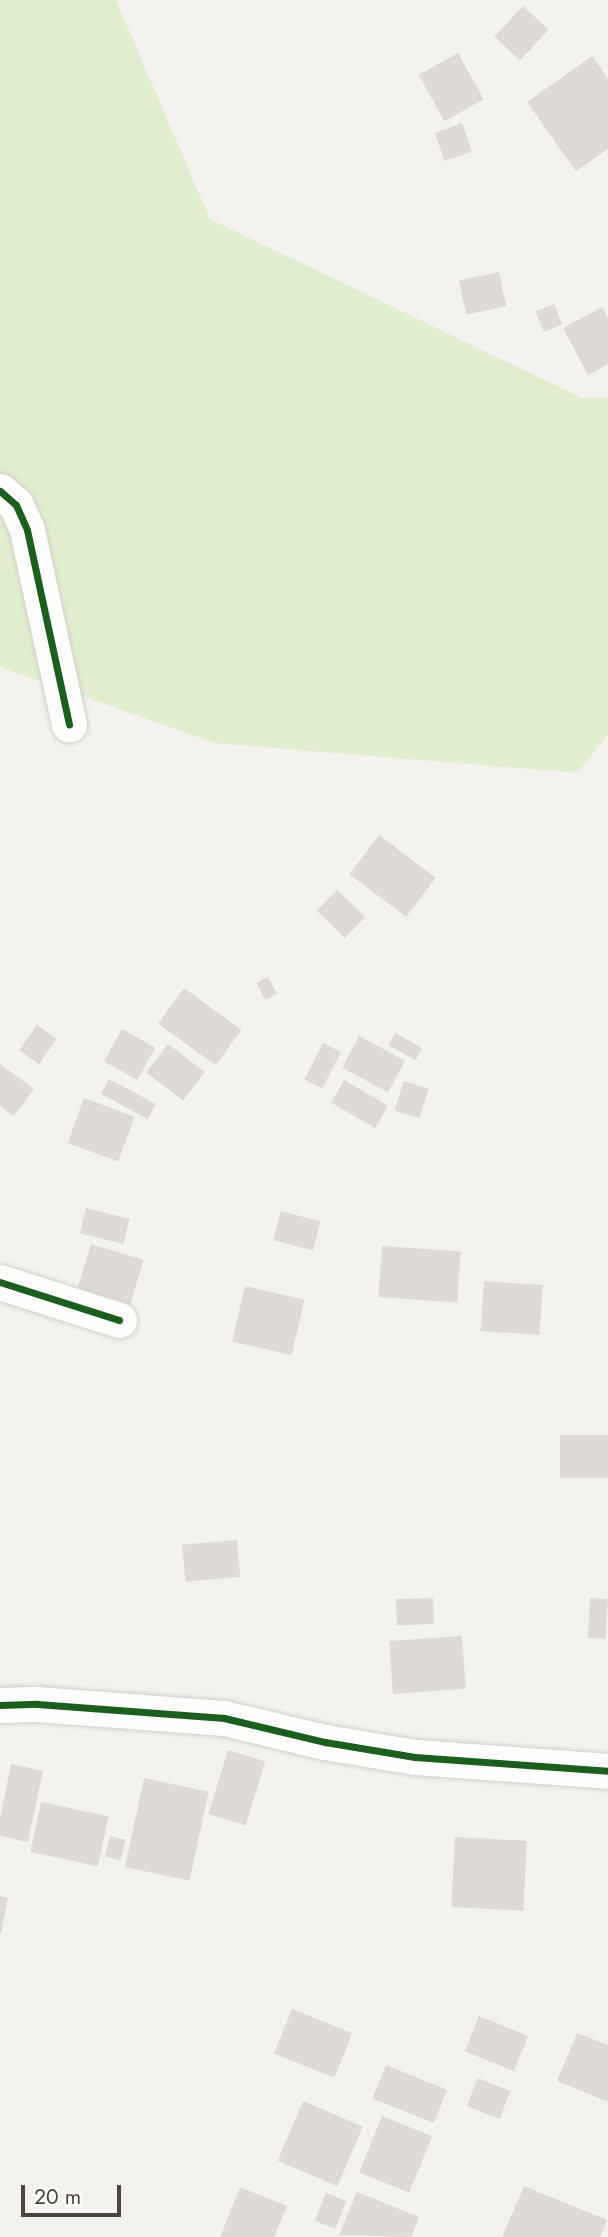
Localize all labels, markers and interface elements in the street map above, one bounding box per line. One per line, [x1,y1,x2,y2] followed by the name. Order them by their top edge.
[24,2170,124,2214] scale bar
[34,2182,81,2212] text: 20 m

